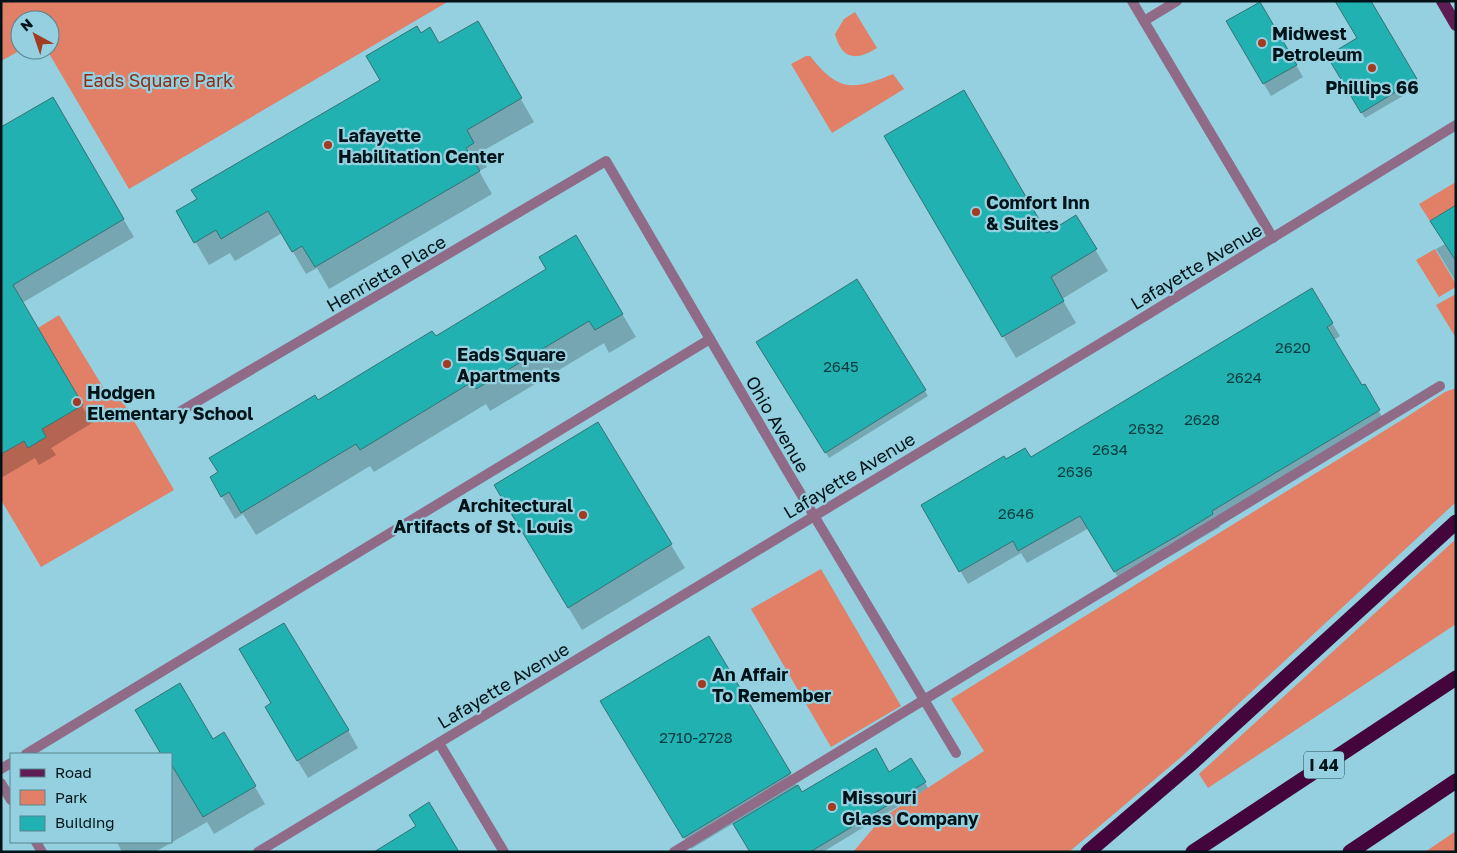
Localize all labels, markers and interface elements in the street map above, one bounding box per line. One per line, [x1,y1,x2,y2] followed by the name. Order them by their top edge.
[10,10,60,60] north arrow
[17,15,36,35] text: N
[1272,22,1362,65] place label: Midwest Petroleum
[1256,37,1268,49] marker: Midwest Petroleum
[1366,62,1378,74] marker: Phillips 66
[83,69,233,91] park label: Eads Square Park
[1325,76,1419,98] place label: Phillips 66
[338,124,504,167] place label: Lafayette Habilitation Center
[322,139,334,151] marker: Lafayette Habilitation Center
[986,191,1090,234] place label: Comfort Inn & Suites
[970,206,982,218] marker: Comfort Inn & Suites
[1126,218,1266,314] street label: Lafayette Avenue
[322,230,450,316] street label: Henrietta Place
[1275,338,1311,356] house number: 2620
[457,343,566,386] place label: Eads Square Apartments
[823,357,859,375] house number: 2645
[441,358,453,370] marker: Eads Square Apartments
[1226,368,1262,386] house number: 2624
[741,372,815,476] street label: Ohio Avenue
[87,381,253,424] place label: Hodgen Elementary School
[71,396,83,408] marker: Hodgen Elementary School
[1184,410,1220,428] house number: 2628
[1128,419,1164,437] house number: 2632
[779,427,919,523] street label: Lafayette Avenue
[1092,440,1128,458] house number: 2634
[1057,462,1093,480] house number: 2636
[394,494,573,537] place label: Architectural Artifacts of St. Louis
[998,504,1034,522] house number: 2646
[577,509,589,521] marker: Architectural Artifacts of St. Louis
[433,637,573,733] street label: Lafayette Avenue
[712,663,831,706] place label: An Affair To Remember
[696,678,708,690] marker: An Affair To Remember
[659,728,733,746] house number: 2710-2728
[1304,752,1344,778] road number: I 44
[10,753,172,843] legend
[55,763,92,781] text: Road
[842,786,979,829] place label: Missouri Glass Company
[55,788,88,806] text: Park
[826,801,838,813] marker: Missouri Glass Company
[55,813,115,831] text: Building

